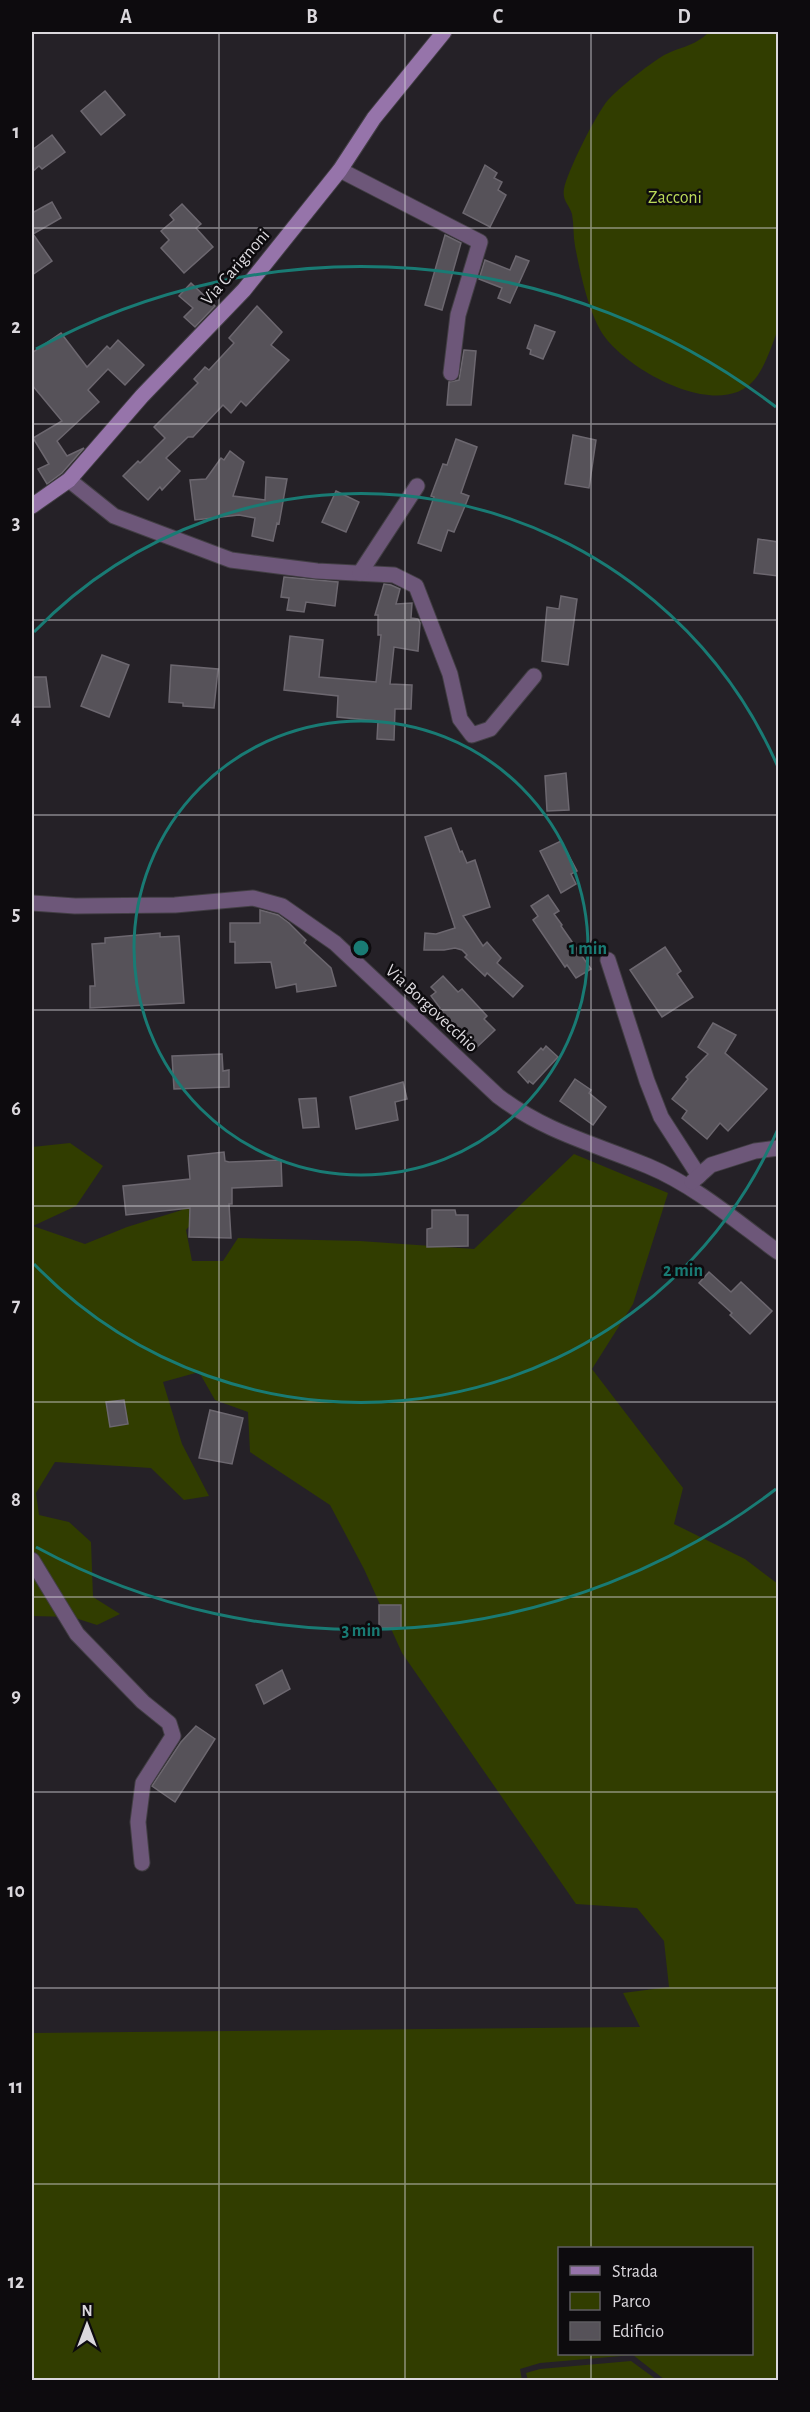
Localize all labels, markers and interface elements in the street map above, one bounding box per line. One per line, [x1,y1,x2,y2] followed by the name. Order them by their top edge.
[120,7,132,27] text: A
[306,7,318,27] text: B
[493,7,504,27] text: C
[677,7,691,27] text: D
[12,122,20,142] text: 1
[648,189,702,207] park label: Zacconi
[198,226,273,309] street label: Via Carignoni
[11,317,21,337] text: 2
[12,513,20,533] text: 3
[11,708,21,728] text: 4
[12,904,20,924] text: 5
[351,938,371,958] centre of rings
[569,940,607,958] text: 1 min
[382,962,481,1056] street label: Via Borgovecchio
[11,1099,21,1119] text: 6
[663,1262,703,1280] text: 2 min
[12,1295,21,1315] text: 7
[11,1490,21,1510] text: 8
[341,1622,381,1640] text: 3 min
[11,1686,21,1706] text: 9
[7,1881,25,1901] text: 10
[9,2077,23,2097] text: 11
[558,2247,753,2355] legend
[612,2263,658,2281] text: Strada
[8,2272,24,2292] text: 12
[612,2293,651,2311] text: Parco
[57,2295,117,2355] north arrow
[81,2303,93,2319] text: N
[612,2323,664,2341] text: Edificio

